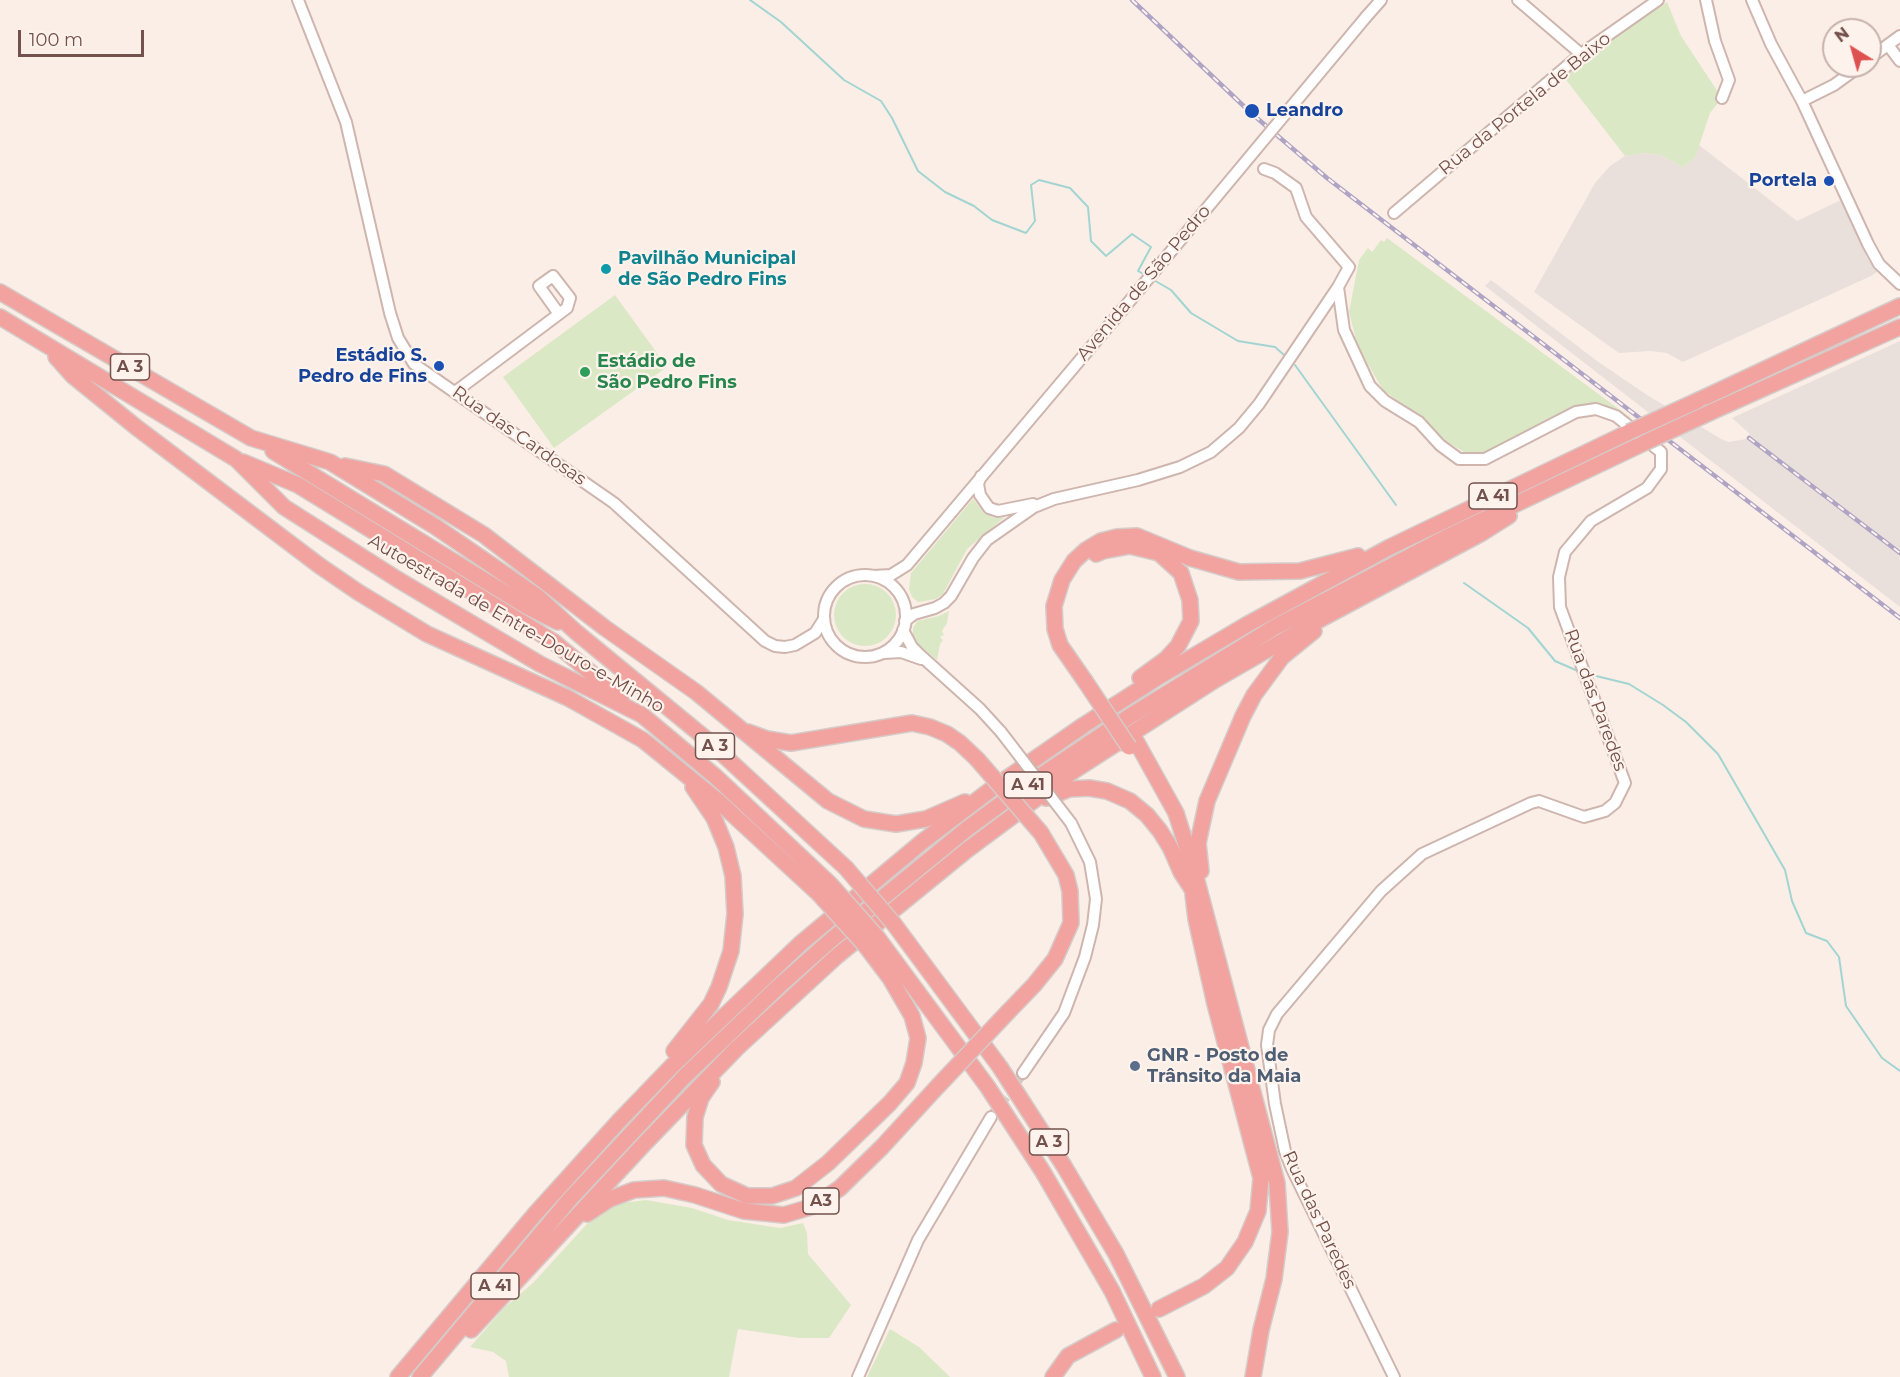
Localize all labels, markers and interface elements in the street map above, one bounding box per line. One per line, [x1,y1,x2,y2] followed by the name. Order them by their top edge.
[21,18,147,56] scale bar
[1822,18,1882,78] north arrow
[1831,23,1853,46] text: N
[1435,28,1615,180] street label: Rua da Portela de Baixo
[29,29,83,51] text: 100 m
[1266,100,1343,122] place label: Leandro
[1243,102,1261,120] marker: Leandro
[1749,170,1817,192] place label: Portela
[1822,174,1836,188] marker: Portela
[1072,201,1216,365] street label: Avenida de São Pedro
[618,248,796,290] place label: Pavilhão Municipal de São Pedro Fins
[599,262,613,276] marker: Pavilhão Municipal de São Pedro Fins
[298,345,427,388] place label: Estádio S. Pedro de Fins
[597,351,737,394] place label: Estádio de São Pedro Fins
[110,354,150,380] road number: A 3
[432,359,446,373] marker: Estádio S. Pedro de Fins
[578,365,592,379] marker: Estádio de São Pedro Fins
[448,382,590,490] street label: Rua das Cardosas
[1469,483,1517,509] road number: A 41
[364,530,668,718] street label: Autoestrada de Entre-Douro-e-Minho
[1559,626,1631,774] street label: Rua das Paredes
[696,733,734,759] road number: A 3
[1004,772,1052,798] road number: A 41
[1147,1045,1301,1088] place label: GNR - Posto de Trânsito da Maia
[1128,1059,1142,1073] marker: GNR - Posto de Trânsito da Maia
[1030,1129,1068,1155] road number: A 3
[1278,1148,1360,1292] street label: Rua das Paredes
[803,1188,839,1214] road number: A3
[471,1273,519,1299] road number: A 41

